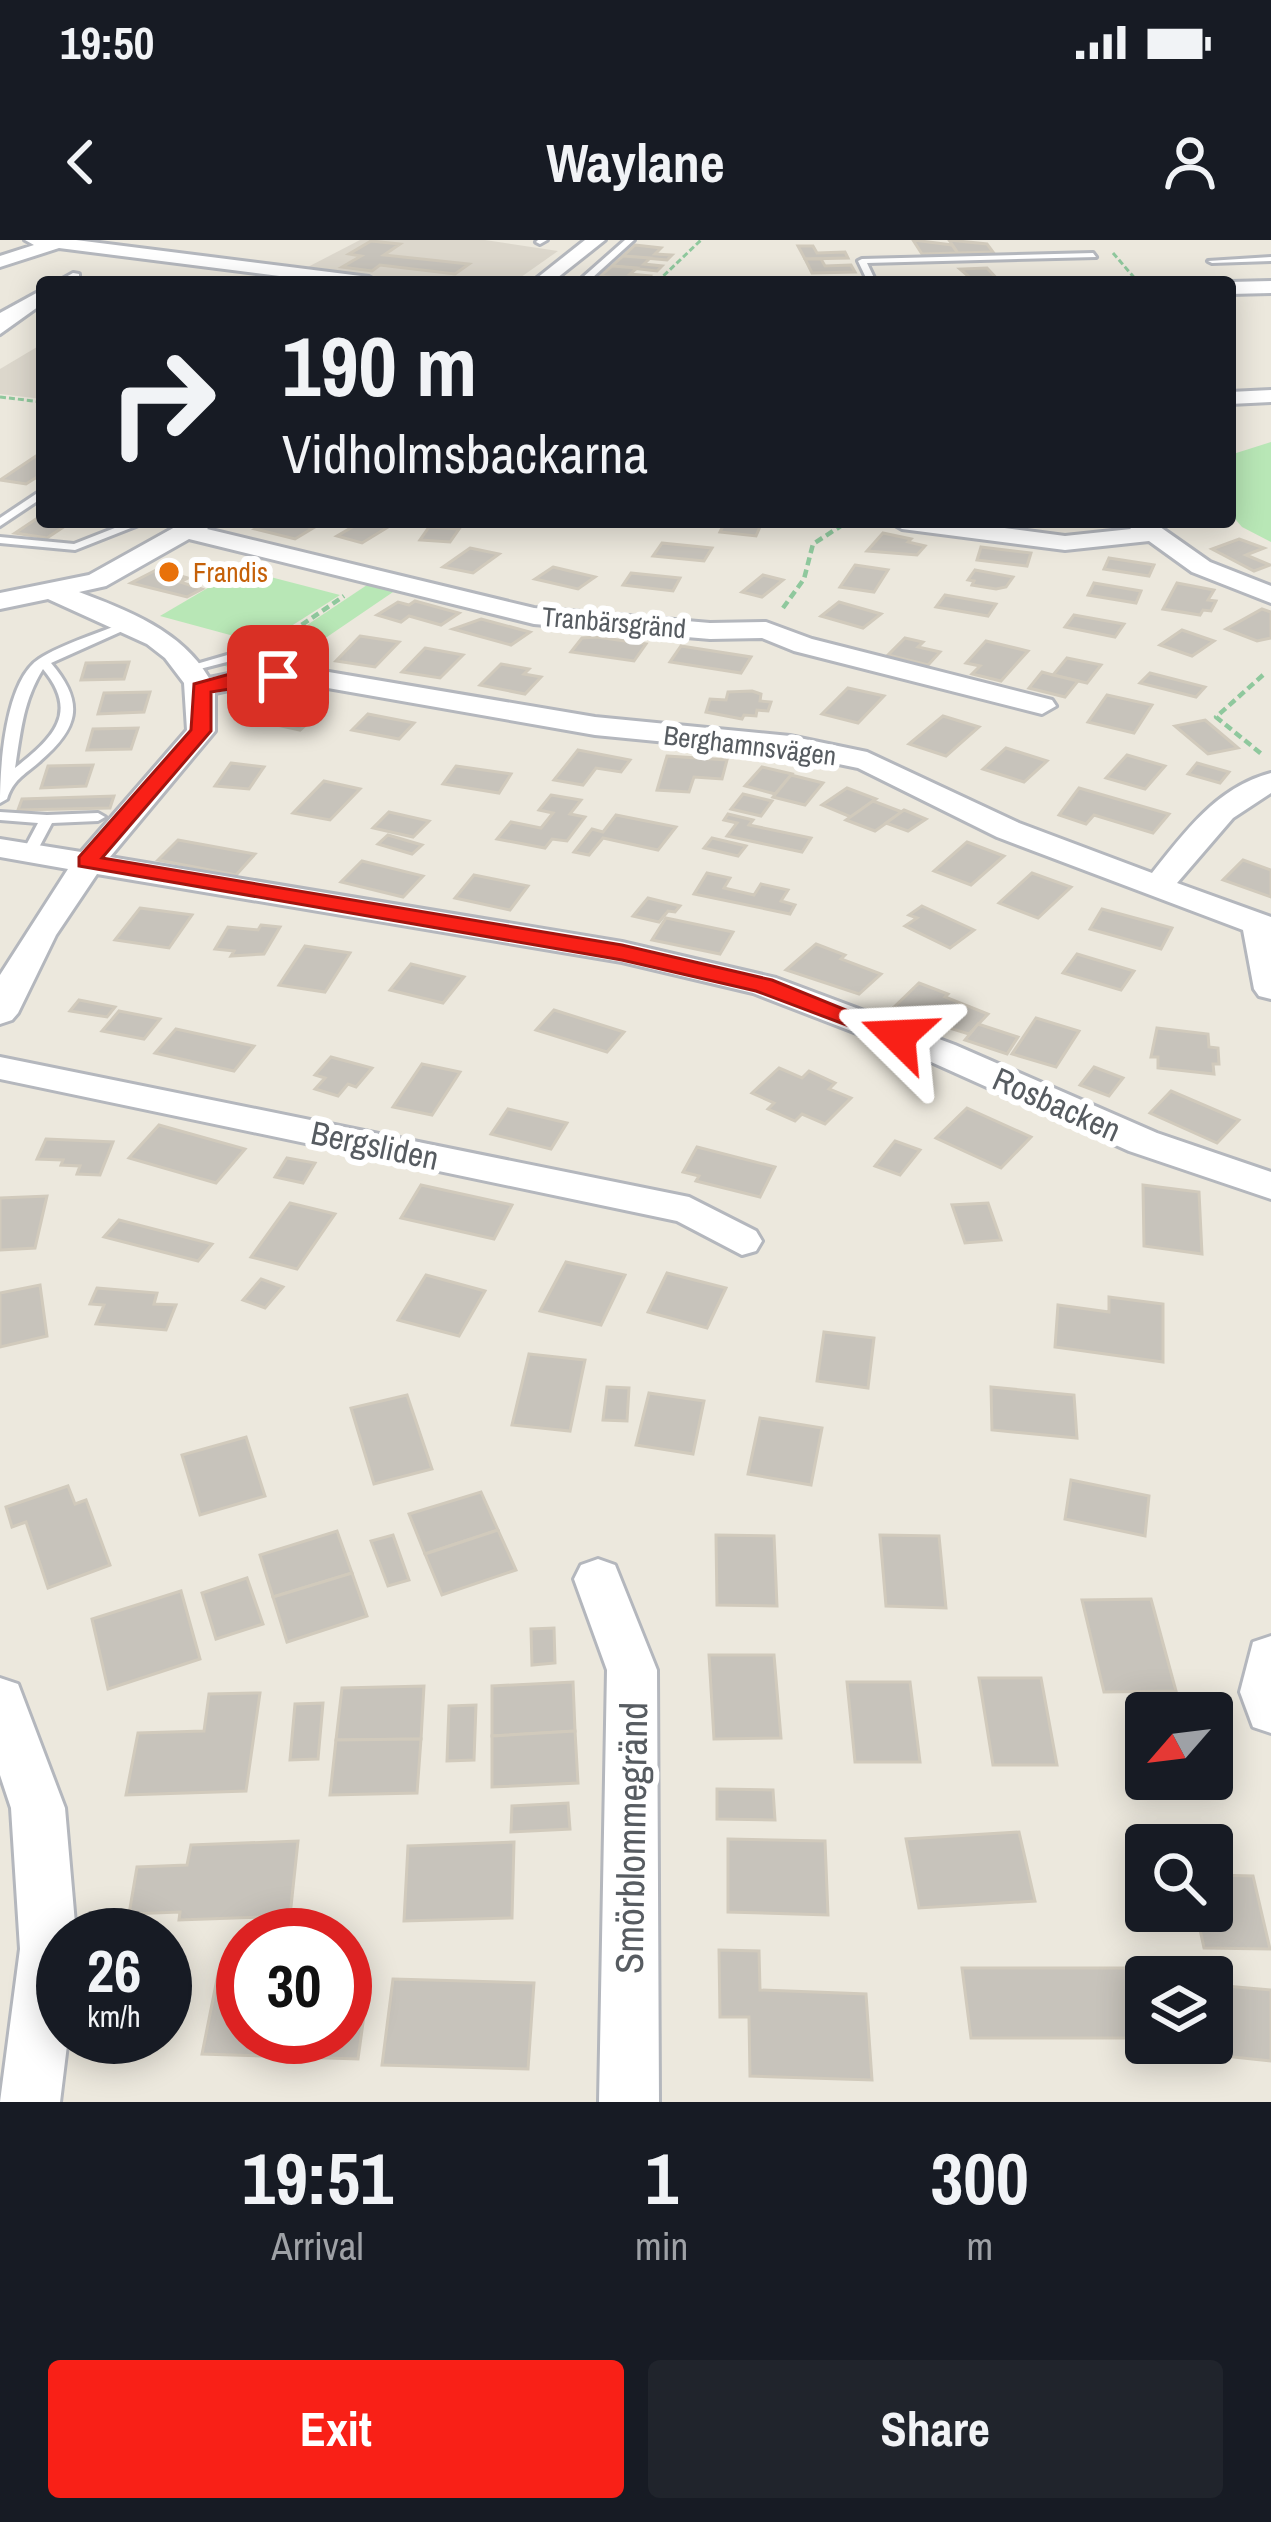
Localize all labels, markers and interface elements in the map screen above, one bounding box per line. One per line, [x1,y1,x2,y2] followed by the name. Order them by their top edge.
[60,12,154,73] text: 19:50
[546,126,725,199] text: Waylane
[48,129,114,195] icon: back
[1157,129,1223,195] icon: person
[282,309,477,422] text: 190 m
[84,324,240,480] icon: right
[282,417,648,490] text: Vidholmsbackarna
[193,554,268,590] place label: Frandis
[156,559,182,585] marker: Frandis
[541,598,687,646] street label: Tranbärsgränd
[227,625,329,727] pin
[245,643,311,709] icon: arrive
[662,717,838,773] street label: Berghamnsvägen
[835,973,961,1099] position arrow
[986,1056,1128,1152] street label: Rosbacken
[307,1110,443,1180] street label: Bergsliden
[1125,1692,1233,1800] north arrow
[1125,1692,1233,2064] map controls
[603,1702,659,1974] street label: Smörblommegränd
[1125,1824,1233,1932] button: search
[216,1908,372,2064] speed limit sign: 30
[87,1930,141,2011] text: 26
[1125,1956,1233,2064] button: layers
[87,1996,141,2036] text: km/h
[242,2129,393,2226] text: 19:51
[645,2129,678,2226] text: 1
[930,2129,1029,2226] text: 300
[271,2220,364,2272] text: Arrival
[635,2220,688,2272] text: min
[966,2220,993,2272] text: m
[48,2360,624,2498] button: Exit
[648,2360,1223,2498] button: Share

